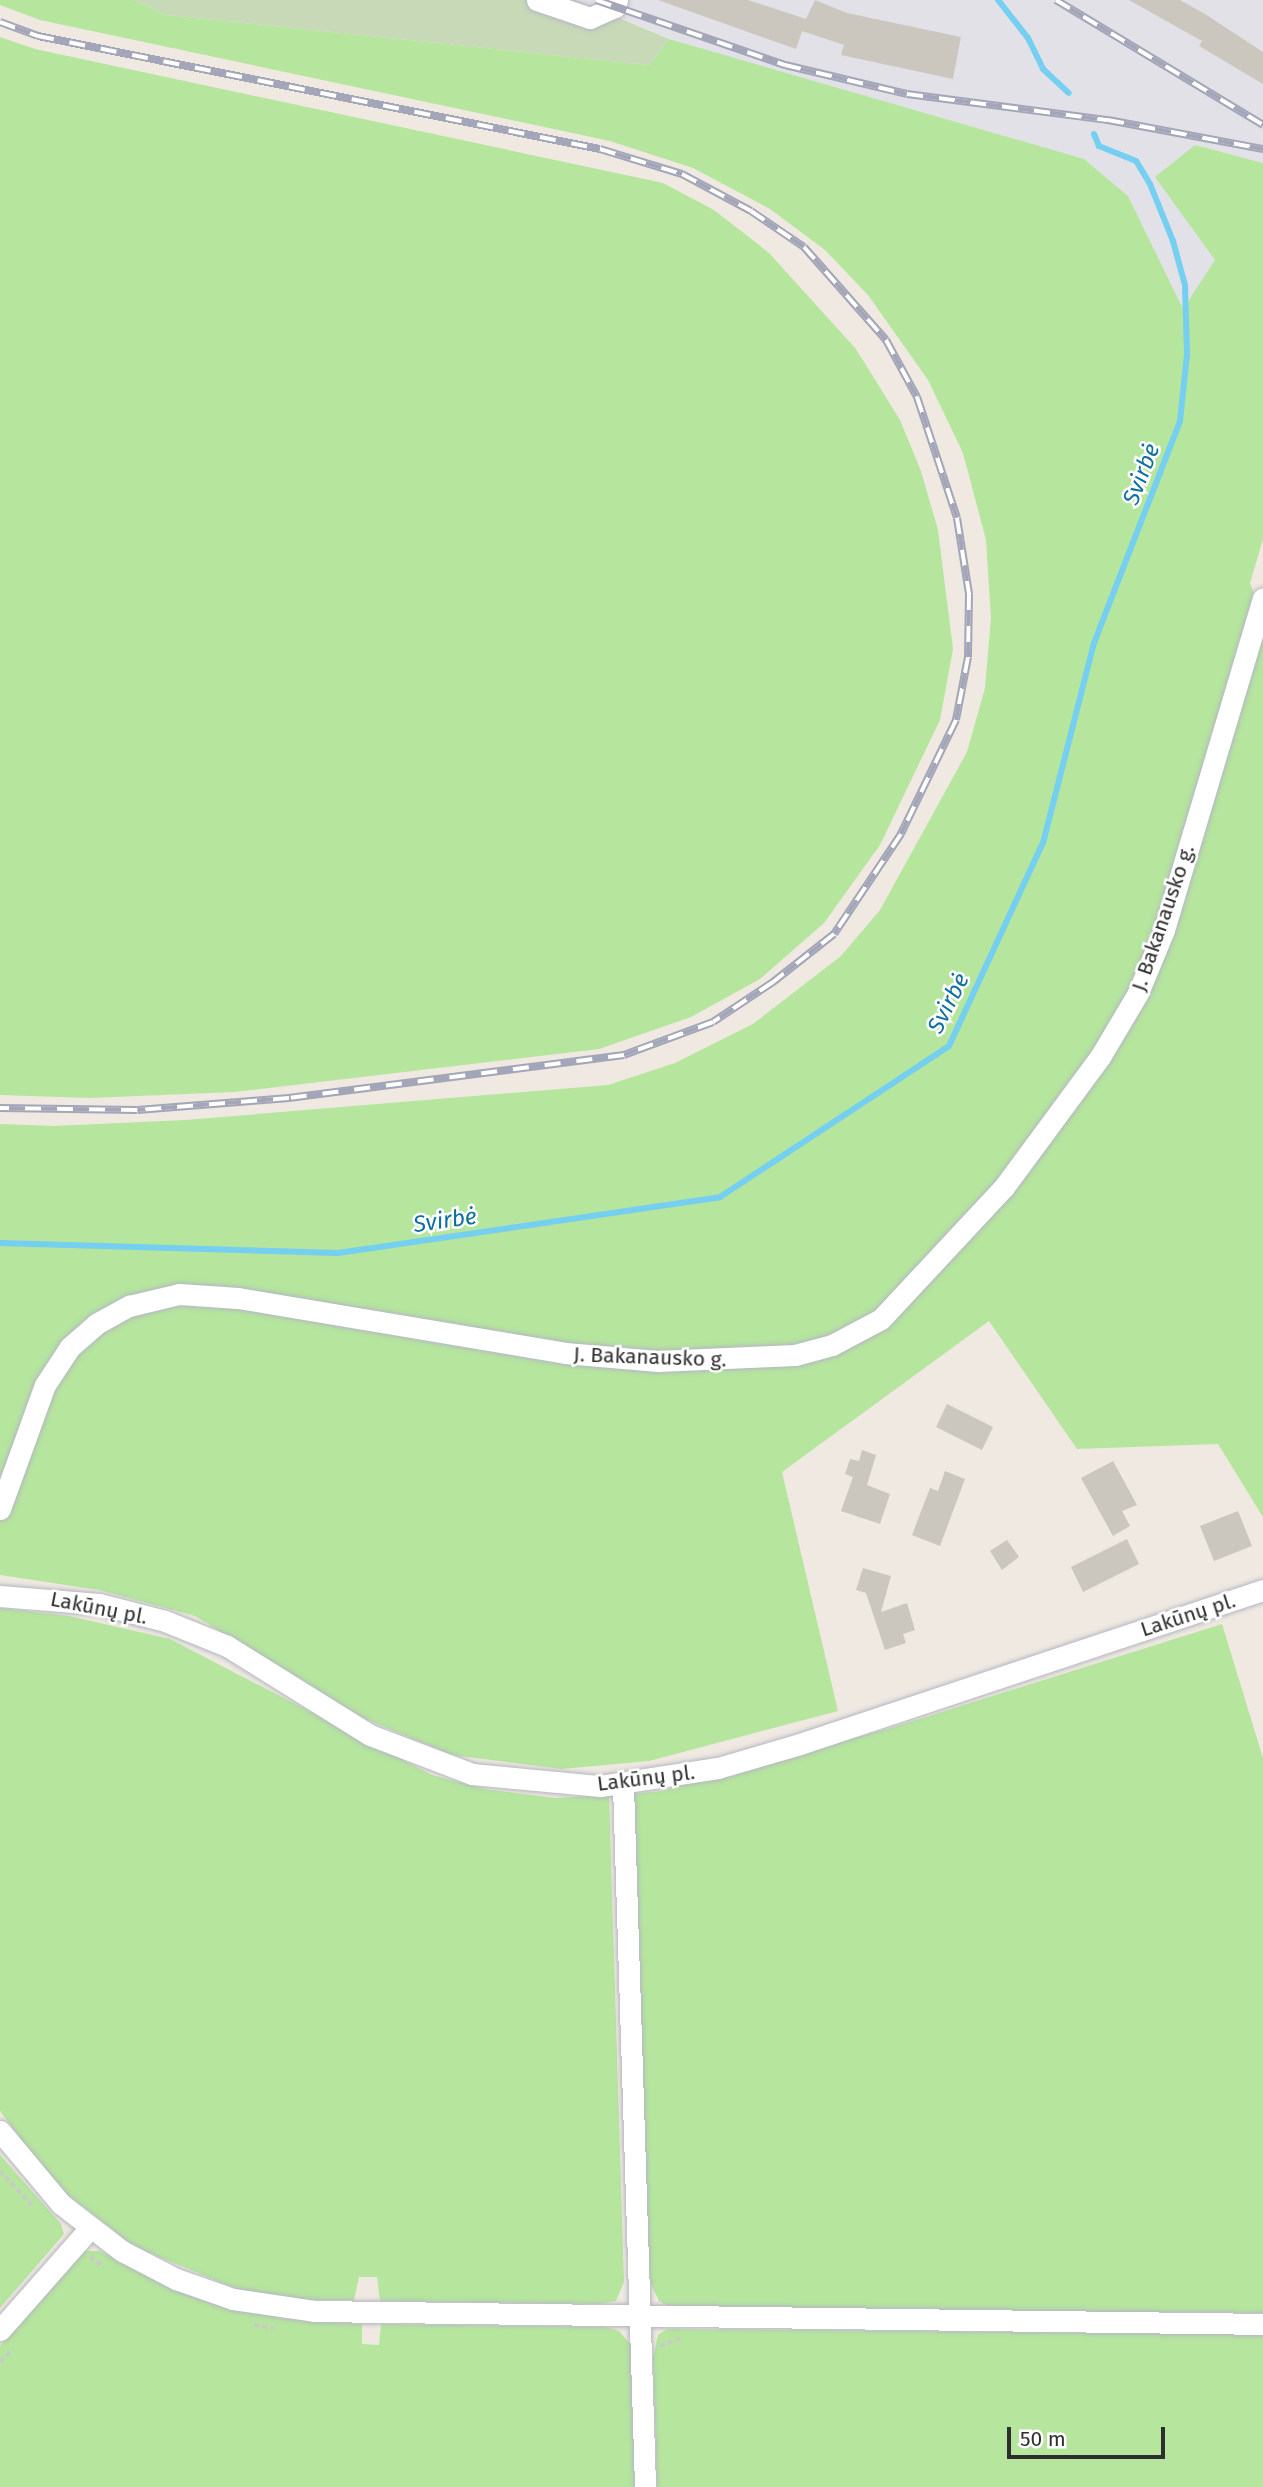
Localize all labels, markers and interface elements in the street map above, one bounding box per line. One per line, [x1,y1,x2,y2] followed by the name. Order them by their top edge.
[1117,439,1165,509] water label: Svirbė
[1126,841,1200,995] street label: J. Bakanausko g.
[921,968,975,1038] water label: Svirbė
[412,1202,478,1238] water label: Svirbė
[573,1342,727,1372] street label: J. Bakanausko g.
[48,1586,150,1630] street label: Lakūnų pl.
[1137,1588,1239,1642] street label: Lakūnų pl.
[596,1760,696,1796] street label: Lakūnų pl.
[1011,2414,1168,2458] scale bar
[1020,2426,1066,2452] text: 50 m

